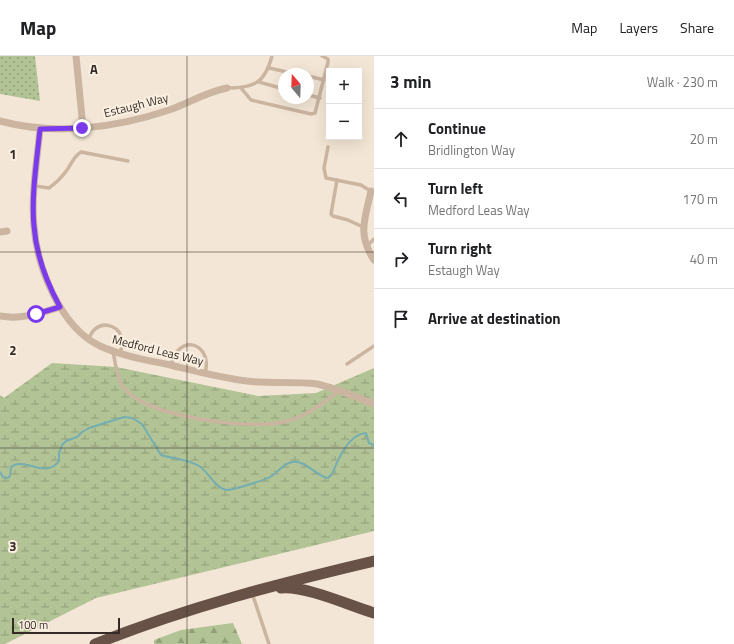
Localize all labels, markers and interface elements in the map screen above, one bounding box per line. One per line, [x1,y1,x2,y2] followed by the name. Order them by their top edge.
[20,13,56,42] text: Map
[571,17,597,38] text: Map
[619,17,658,38] text: Layers
[680,17,714,38] text: Share
[90,59,98,79] text: A
[278,68,314,104] north arrow
[326,68,362,140] map controls
[326,68,362,104] button: +
[390,69,431,95] text: 3 min
[647,72,718,92] text: Walk · 230 m
[102,88,171,122] street label: Estaugh Way
[326,104,362,140] button: −
[428,117,486,140] text: Continue
[73,119,91,137] route end
[390,128,412,150] icon: ahead
[690,129,718,149] text: 20 m
[428,140,515,160] text: Bridlington Way
[9,144,17,164] text: 1
[428,177,483,200] text: Turn left
[390,188,412,210] icon: left
[682,189,718,209] text: 170 m
[428,200,530,220] text: Medford Leas Way
[428,237,492,260] text: Turn right
[390,248,412,270] icon: right
[690,249,718,269] text: 40 m
[428,260,500,280] text: Estaugh Way
[27,305,45,323] route start
[428,307,561,330] text: Arrive at destination
[390,308,412,330] icon: arrive
[110,329,206,371] street label: Medford Leas Way
[9,340,17,360] text: 2
[9,536,17,556] text: 3
[12,616,120,635] scale bar
[18,617,48,633] text: 100 m

